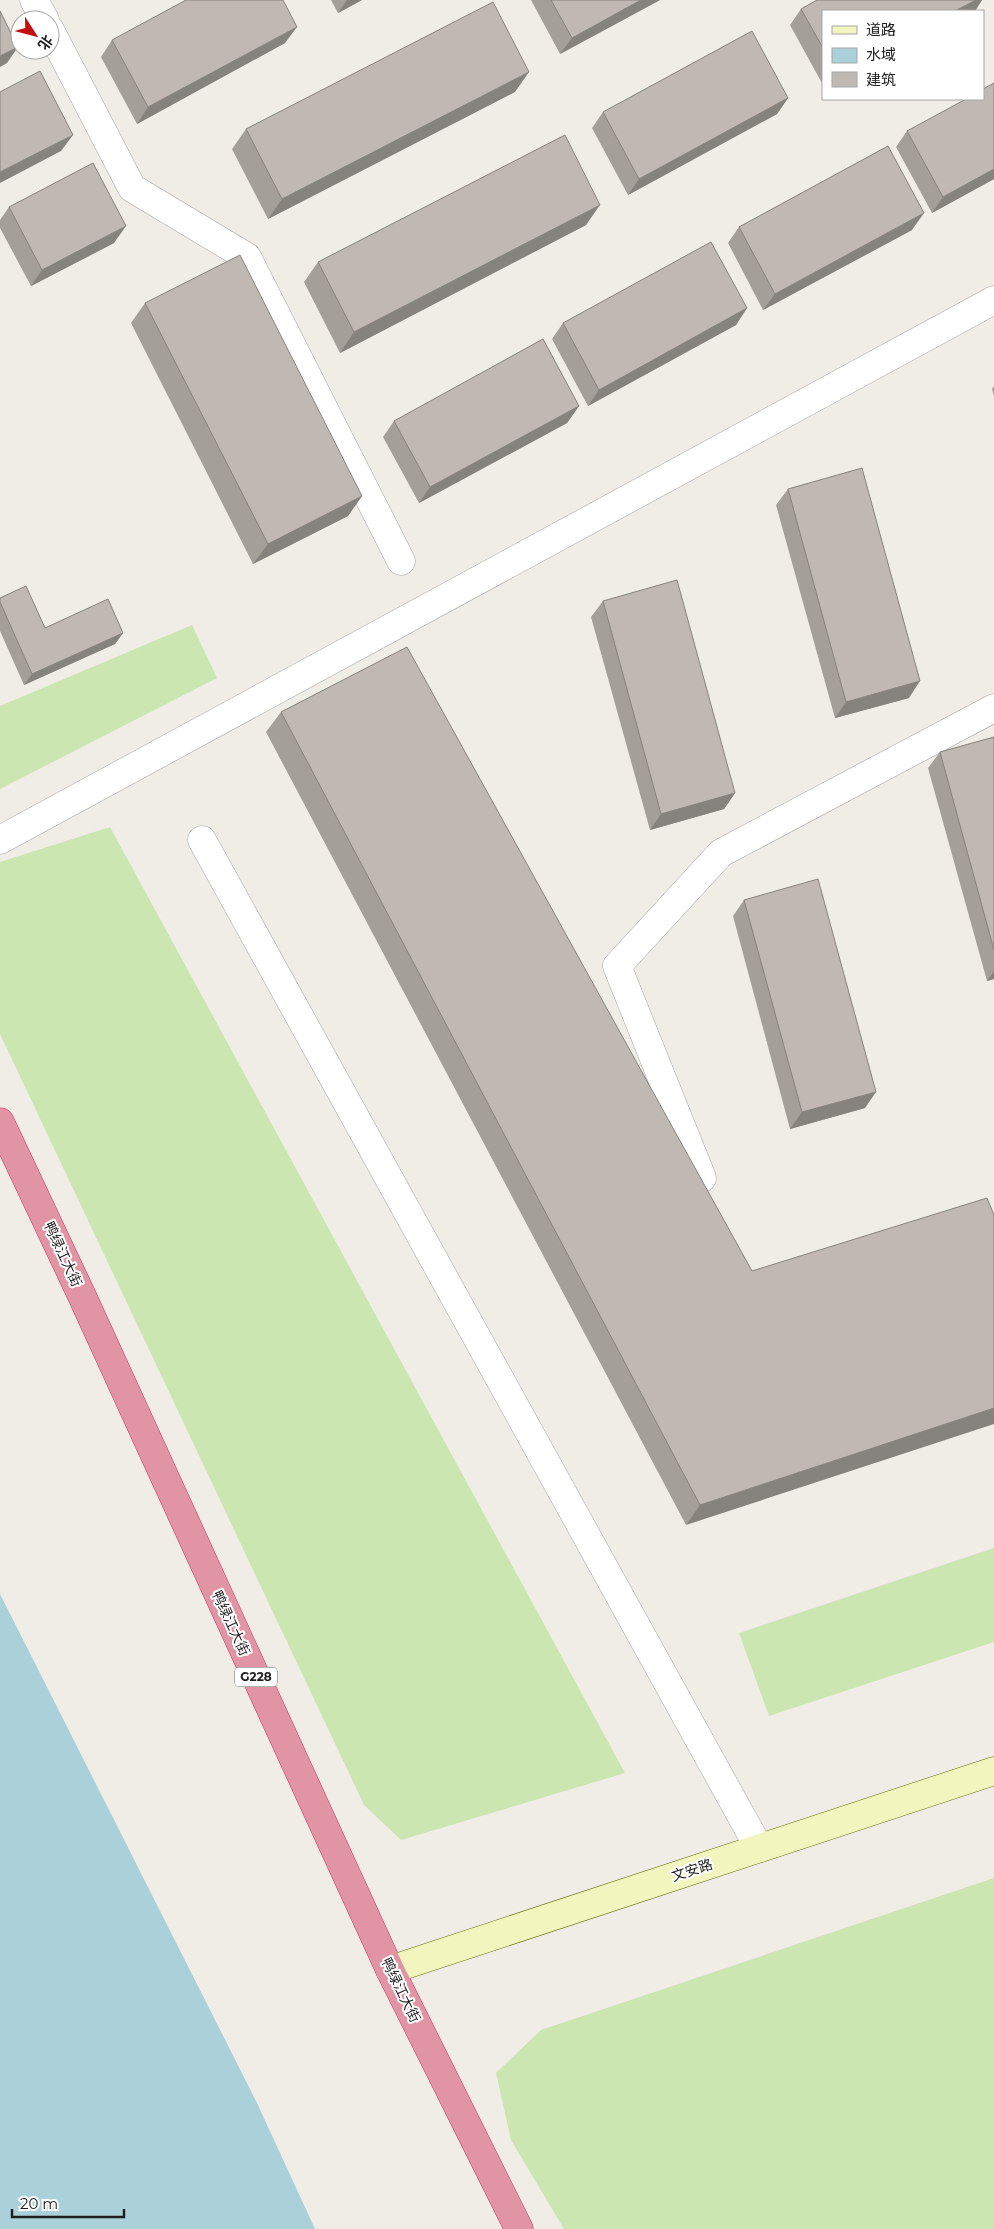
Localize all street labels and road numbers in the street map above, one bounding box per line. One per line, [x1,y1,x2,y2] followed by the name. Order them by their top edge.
[40,1218,86,1290] street label: 鸭绿江大街
[208,1587,254,1659] street label: 鸭绿江大街
[235,1668,277,1686] road number: G228
[669,1855,715,1885] street label: 文安路
[378,1955,424,2025] street label: 鸭绿江大街

